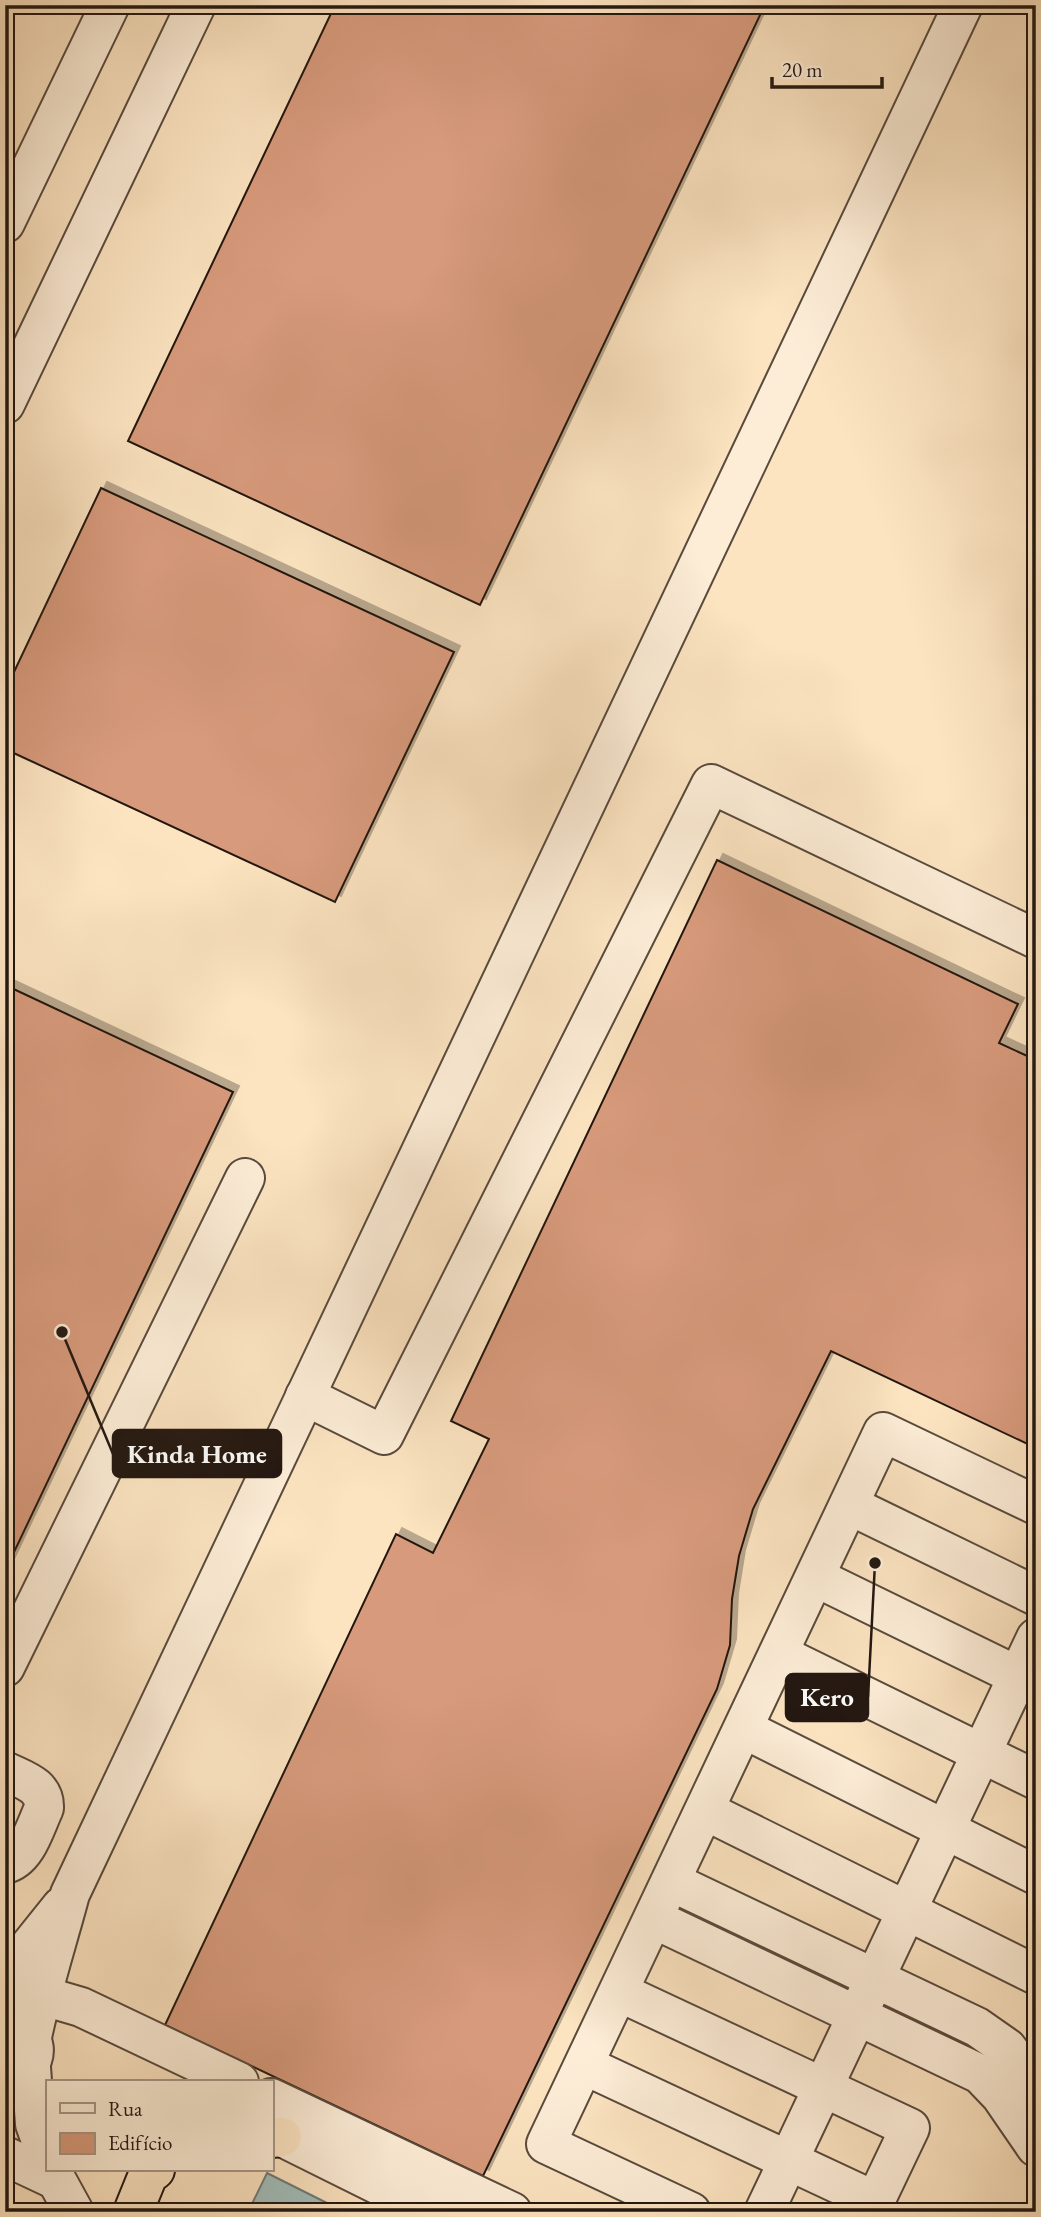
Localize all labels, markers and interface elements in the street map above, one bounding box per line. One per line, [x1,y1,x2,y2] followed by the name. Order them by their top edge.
[772,46,882,90] scale bar
[782,56,823,83] text: 20 m
[113,1430,281,1477] callout: Kinda Home
[127,1437,267,1471] text: Kinda Home
[786,1674,868,1721] callout: Kero
[800,1680,854,1714] text: Kero
[46,2080,273,2172] legend
[108,2095,143,2122] text: Rua
[108,2129,172,2156] text: Edifício

